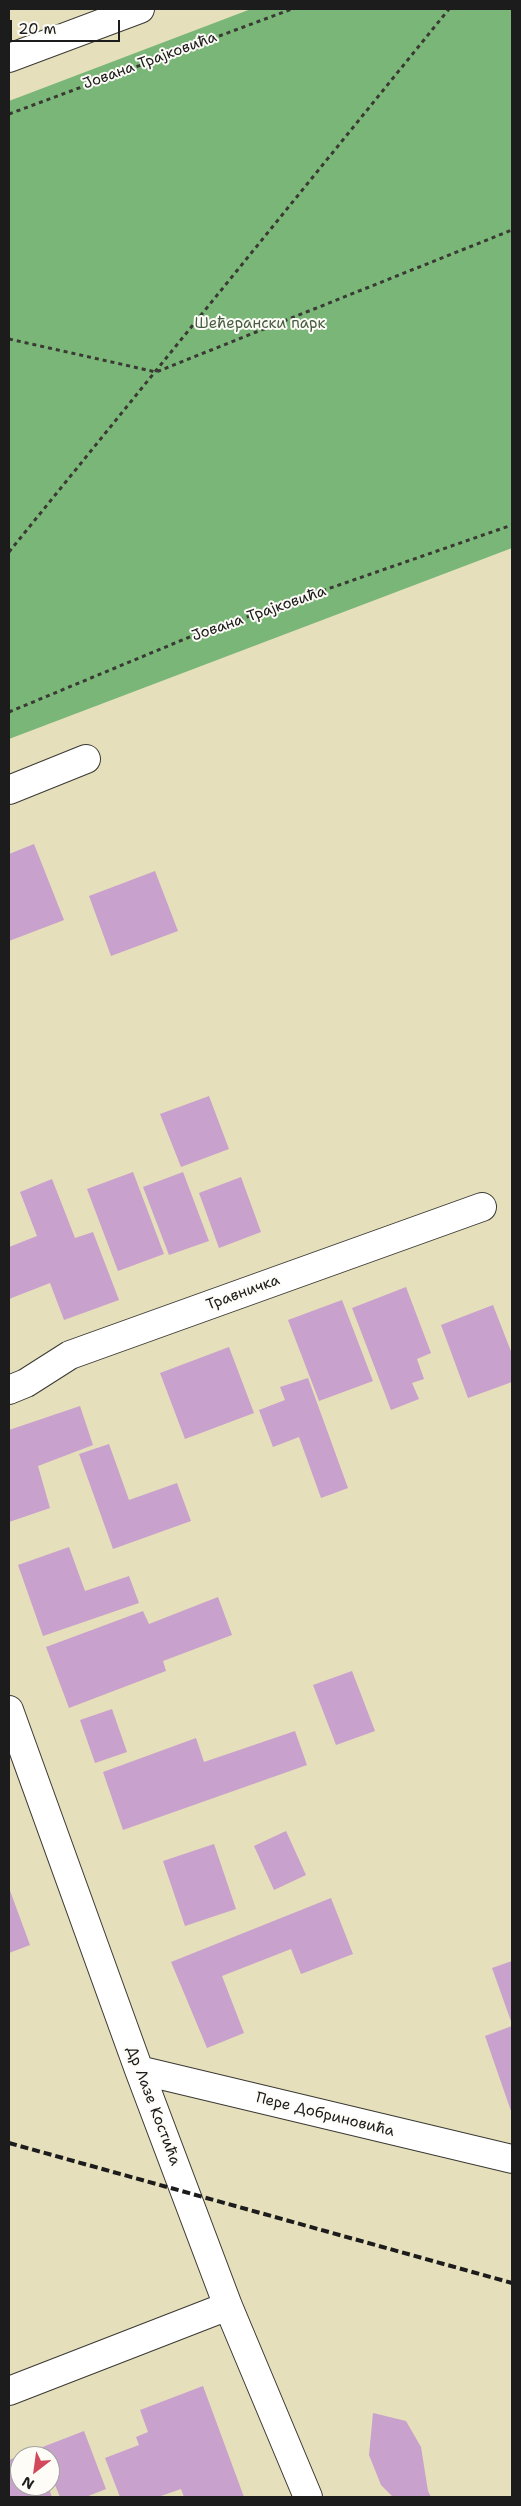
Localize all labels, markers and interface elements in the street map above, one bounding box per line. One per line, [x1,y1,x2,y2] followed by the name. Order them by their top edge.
[12,10,122,42] scale bar
[18,19,57,39] text: 20 m
[81,28,219,94] street label: Јована Трајковића
[195,315,325,333] park label: Шећерански парк
[189,583,329,645] street label: Јована Трајковића
[204,1271,282,1315] street label: Травничка
[122,2044,184,2168] street label: Др Лазе Костића
[254,2089,396,2141] street label: Пере Добриновића
[10,2446,60,2496] north arrow
[19,2473,37,2494] text: N

